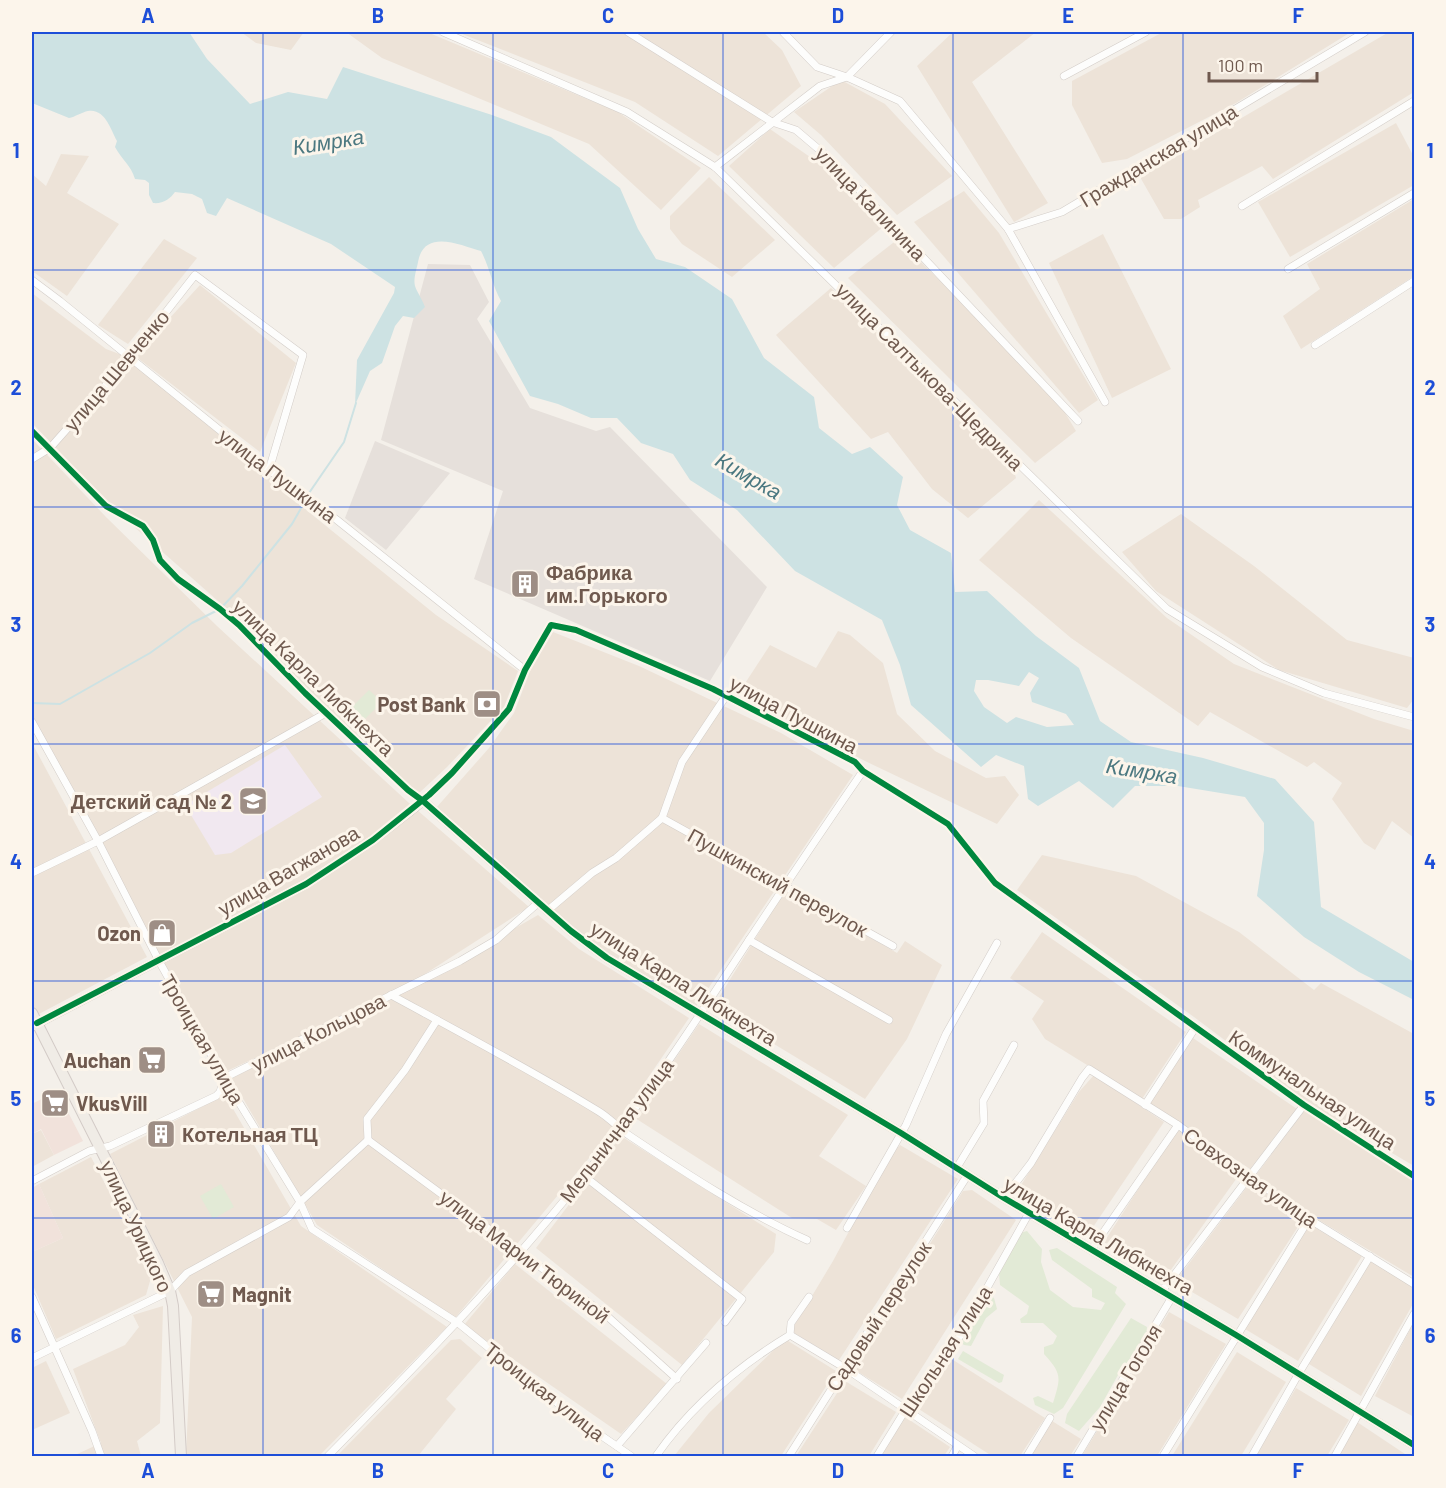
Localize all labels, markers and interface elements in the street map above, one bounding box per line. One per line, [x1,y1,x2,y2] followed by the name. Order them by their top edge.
[141,3,155,27] text: A
[372,3,384,27] text: B
[602,3,614,27] text: C
[832,3,844,27] text: D
[1062,3,1074,27] text: E
[1292,3,1304,27] text: F
[1209,45,1317,83] scale bar
[1218,54,1263,76] text: 100 m
[1075,98,1242,211] street label: Гражданская улица
[291,123,365,159] water label: Кимрка
[12,138,20,162] text: 1
[1426,138,1434,162] text: 1
[811,141,932,266] street label: улица Калинина
[831,277,1029,475] street label: улица Салтыкова-Щедрина
[58,305,174,435] street label: улица Шевченко
[10,375,22,399] text: 2
[1424,375,1436,399] text: 2
[214,423,342,528] street label: улица Пушкина
[712,446,786,504] water label: Кимрка
[546,560,668,607] place label: Фабрика им.Горького
[509,568,541,600] building icon: Фабрика им.Горького
[228,594,400,761] street label: улица Карла Либкнехта
[11,612,21,636] text: 3
[1425,612,1435,636] text: 3
[726,670,863,758] street label: улица Пушкина
[471,688,503,720] bank icon: Post Bank
[377,692,466,716] place label: Post Bank
[1105,752,1179,788] water label: Кимрка
[237,785,269,817] school or university icon: Детский сад № 2
[71,789,232,813] place label: Детский сад № 2
[213,819,364,920] street label: улица Вагжанова
[684,823,872,942] street label: Пушкинский переулок
[10,849,22,873] text: 4
[1424,849,1436,873] text: 4
[586,916,782,1051] street label: улица Карла Либкнехта
[146,917,178,949] shop icon: Ozon
[97,921,141,945] place label: Ozon
[156,970,250,1109] street label: Троицкая улица
[247,987,390,1076] street label: улица Кольцова
[1225,1024,1402,1154] street label: Коммунальная улица
[136,1044,168,1076] supermarket icon: Auchan
[64,1048,131,1072] place label: Auchan
[554,1053,678,1207] street label: Мельничная улица
[11,1086,22,1110] text: 5
[1425,1086,1436,1110] text: 5
[39,1087,71,1119] supermarket icon: VkusVill
[76,1091,147,1115] place label: VkusVill
[145,1118,177,1150] building icon: Котельная ТЦ
[182,1122,318,1146] place label: Котельная ТЦ
[1179,1122,1323,1233] street label: Совхозная улица
[96,1156,178,1296] street label: улица Урицкого
[1000,1171,1199,1300] street label: улица Карла Либкнехта
[435,1184,615,1328] street label: улица Марии Тюриной
[821,1236,936,1396] street label: Садовый переулок
[195,1278,227,1310] supermarket icon: Magnit
[894,1280,997,1421] street label: Школьная улица
[232,1282,292,1306] place label: Magnit
[1084,1320,1166,1434] street label: улица Гоголя
[11,1323,22,1347] text: 6
[1425,1323,1436,1347] text: 6
[480,1337,611,1446] street label: Троицкая улица
[141,1458,155,1482] text: A
[372,1458,384,1482] text: B
[602,1458,614,1482] text: C
[832,1458,844,1482] text: D
[1062,1458,1074,1482] text: E
[1292,1458,1304,1482] text: F

